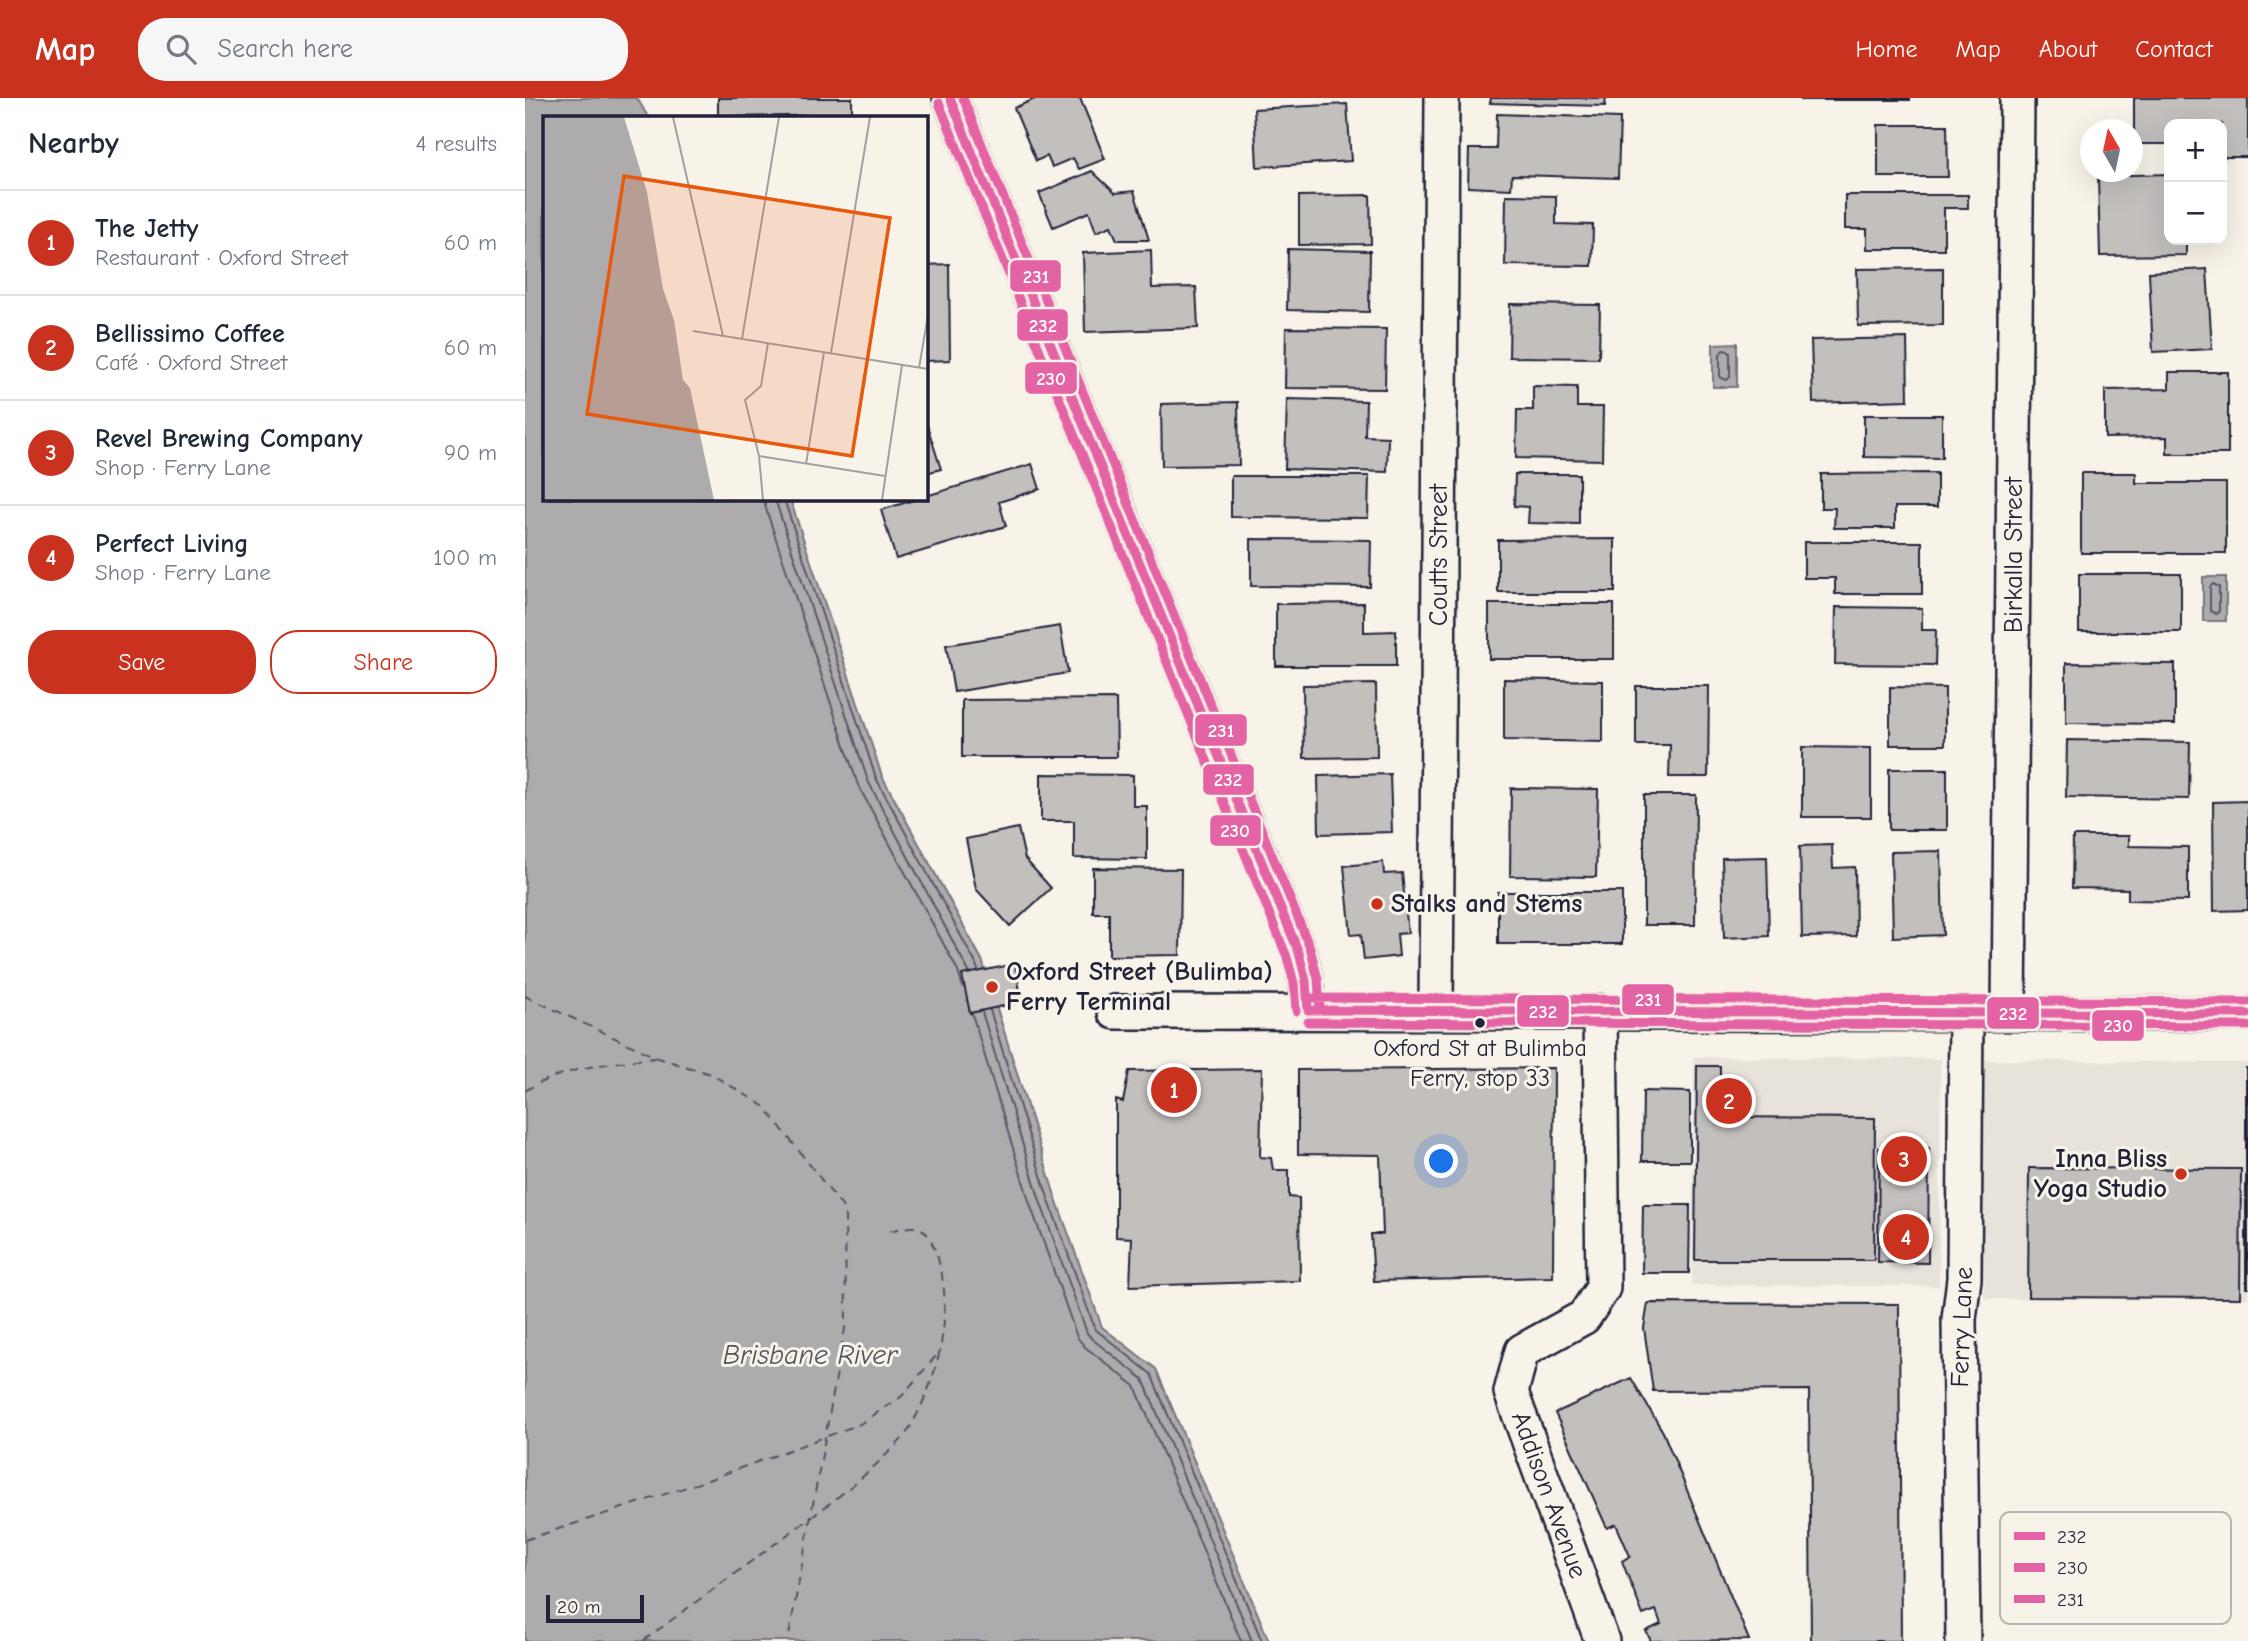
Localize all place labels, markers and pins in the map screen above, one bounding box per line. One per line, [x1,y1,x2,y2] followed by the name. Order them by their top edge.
[1391,889,1582,919] place label: Stalks and Stems
[1369,896,1385,912] marker: Stalks and Stems
[1006,957,1273,1017] place label: Oxford Street (Bulimba) Ferry Terminal
[984,979,1000,995] marker: Oxford Street (Bulimba) Ferry Terminal
[1473,1016,1487,1030] marker: Oxford St at Bulimba Ferry, stop 33
[1373,1034,1587,1092] place label: Oxford St at Bulimba Ferry, stop 33
[1151,1064,1197,1116] pin: 1
[1706,1075,1752,1127] pin: 2
[1881,1133,1927,1185] pin: 3
[2034,1144,2167,1204] place label: Inna Bliss Yoga Studio
[2173,1166,2189,1182] marker: Inna Bliss Yoga Studio
[1883,1211,1929,1263] pin: 4

